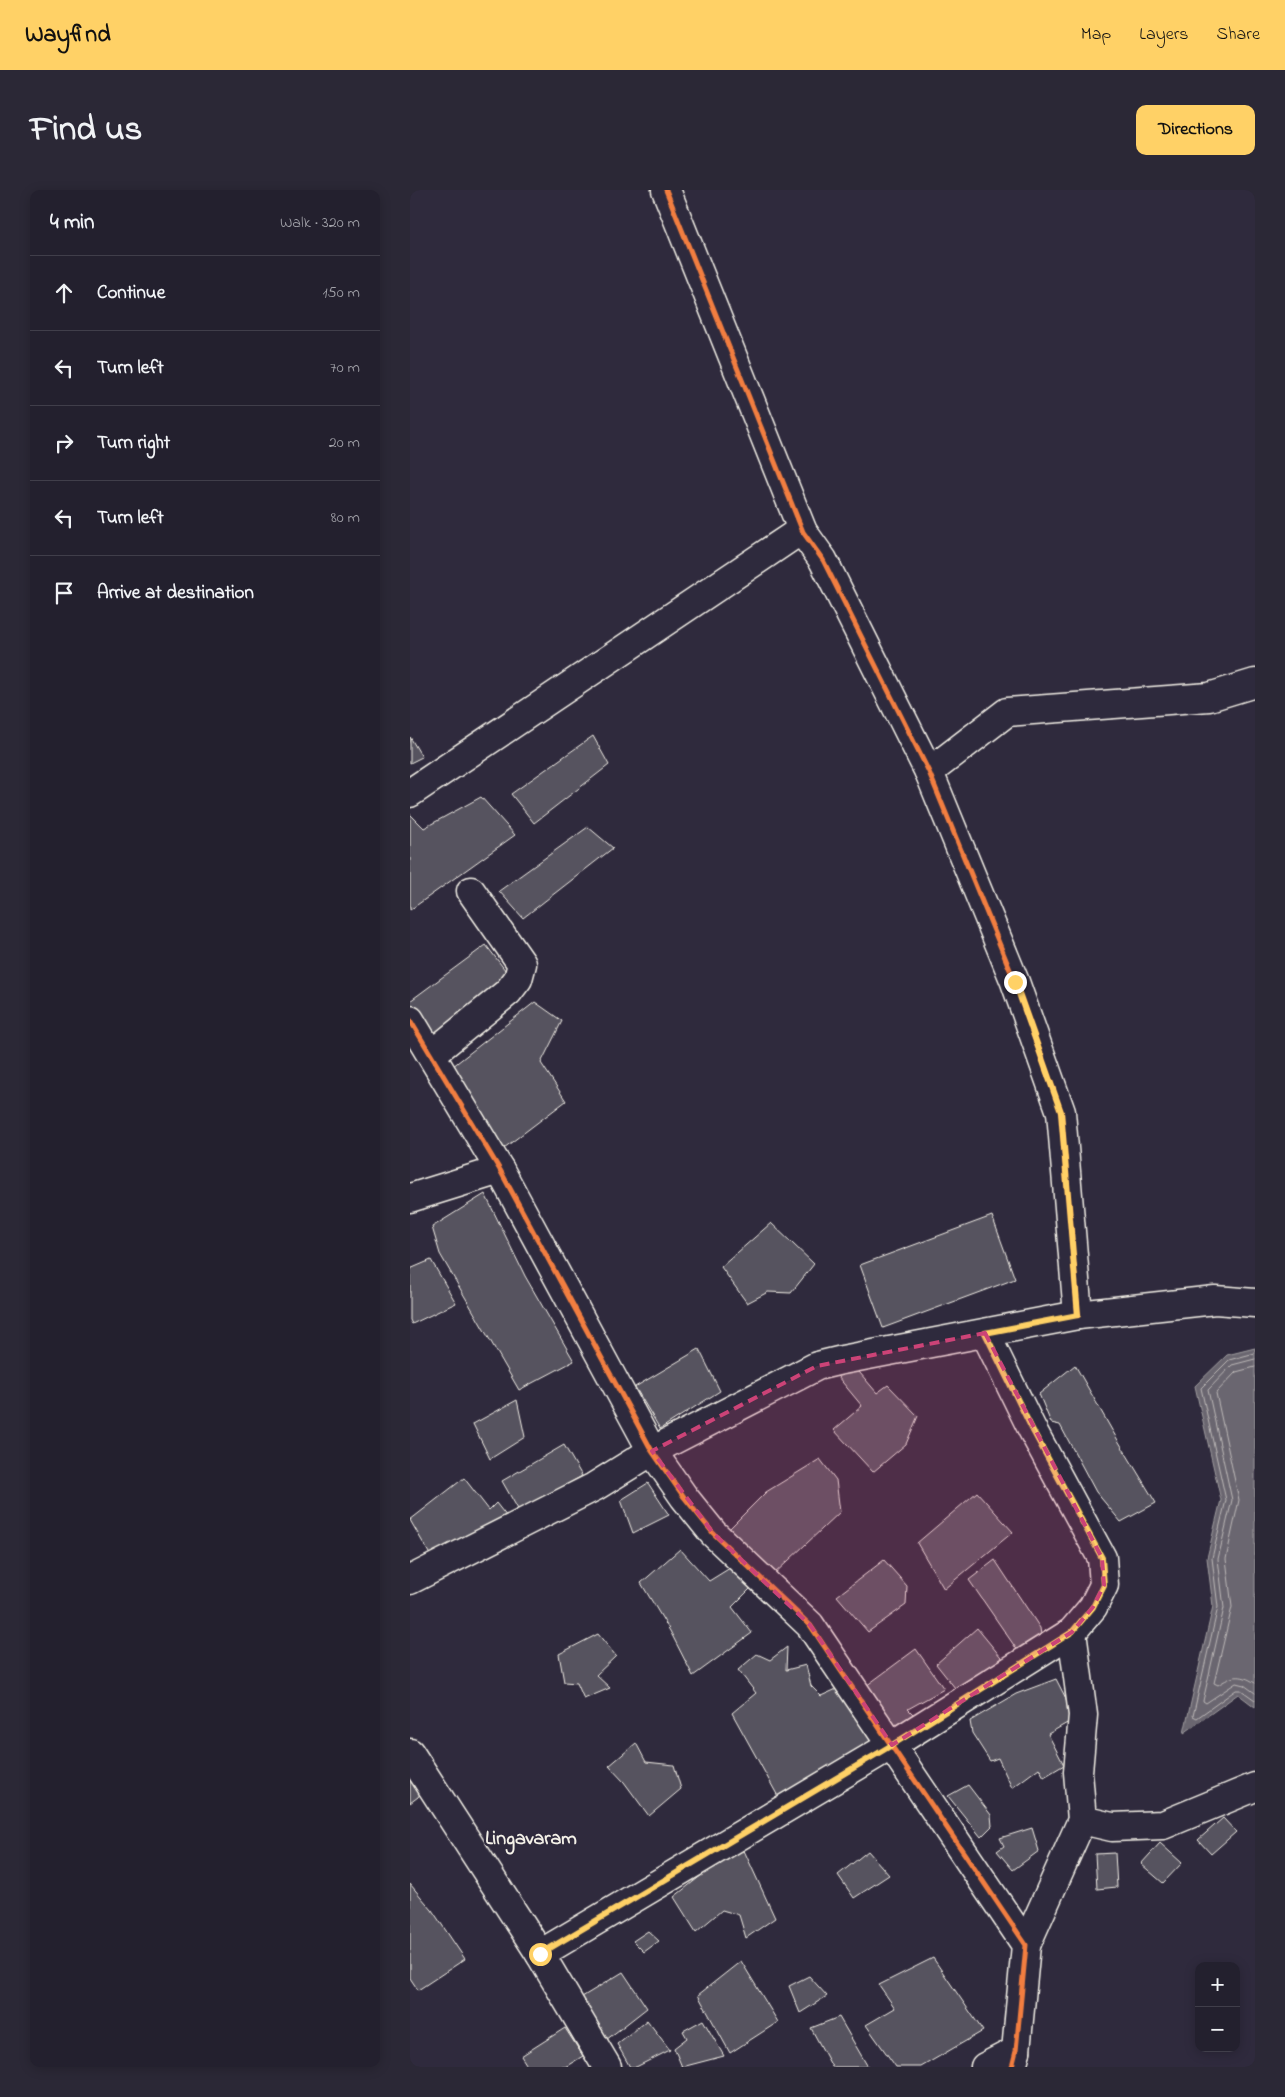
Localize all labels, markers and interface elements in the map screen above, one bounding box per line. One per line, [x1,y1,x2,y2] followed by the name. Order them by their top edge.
[25,18,111,53] text: Wayfind
[1081,22,1111,48] text: Map
[1139,22,1189,48] text: Layers
[1217,22,1260,48] text: Share
[30,105,142,156] text: Find us
[1136,105,1255,155] button: Directions
[50,208,94,238] text: 4 min
[280,211,360,235] text: Walk · 320 m
[50,279,78,307] icon: ahead
[97,280,165,307] text: Continue
[322,281,360,305] text: 150 m
[50,354,78,382] icon: left
[97,355,164,382] text: Turn left
[330,356,360,380] text: 70 m
[50,429,78,457] icon: right
[97,430,170,457] text: Turn right
[329,431,360,455] text: 20 m
[50,504,78,532] icon: left
[97,505,164,532] text: Turn left
[331,506,360,530] text: 80 m
[50,579,78,607] icon: arrive
[97,580,254,607] text: Arrive at destination
[1004,971,1027,994] route end
[485,1825,577,1855] district label: Lingavaram
[529,1943,552,1966] route start
[1195,1962,1240,2052] map controls
[1195,1962,1240,2007] button: +
[1195,2007,1240,2052] button: −

